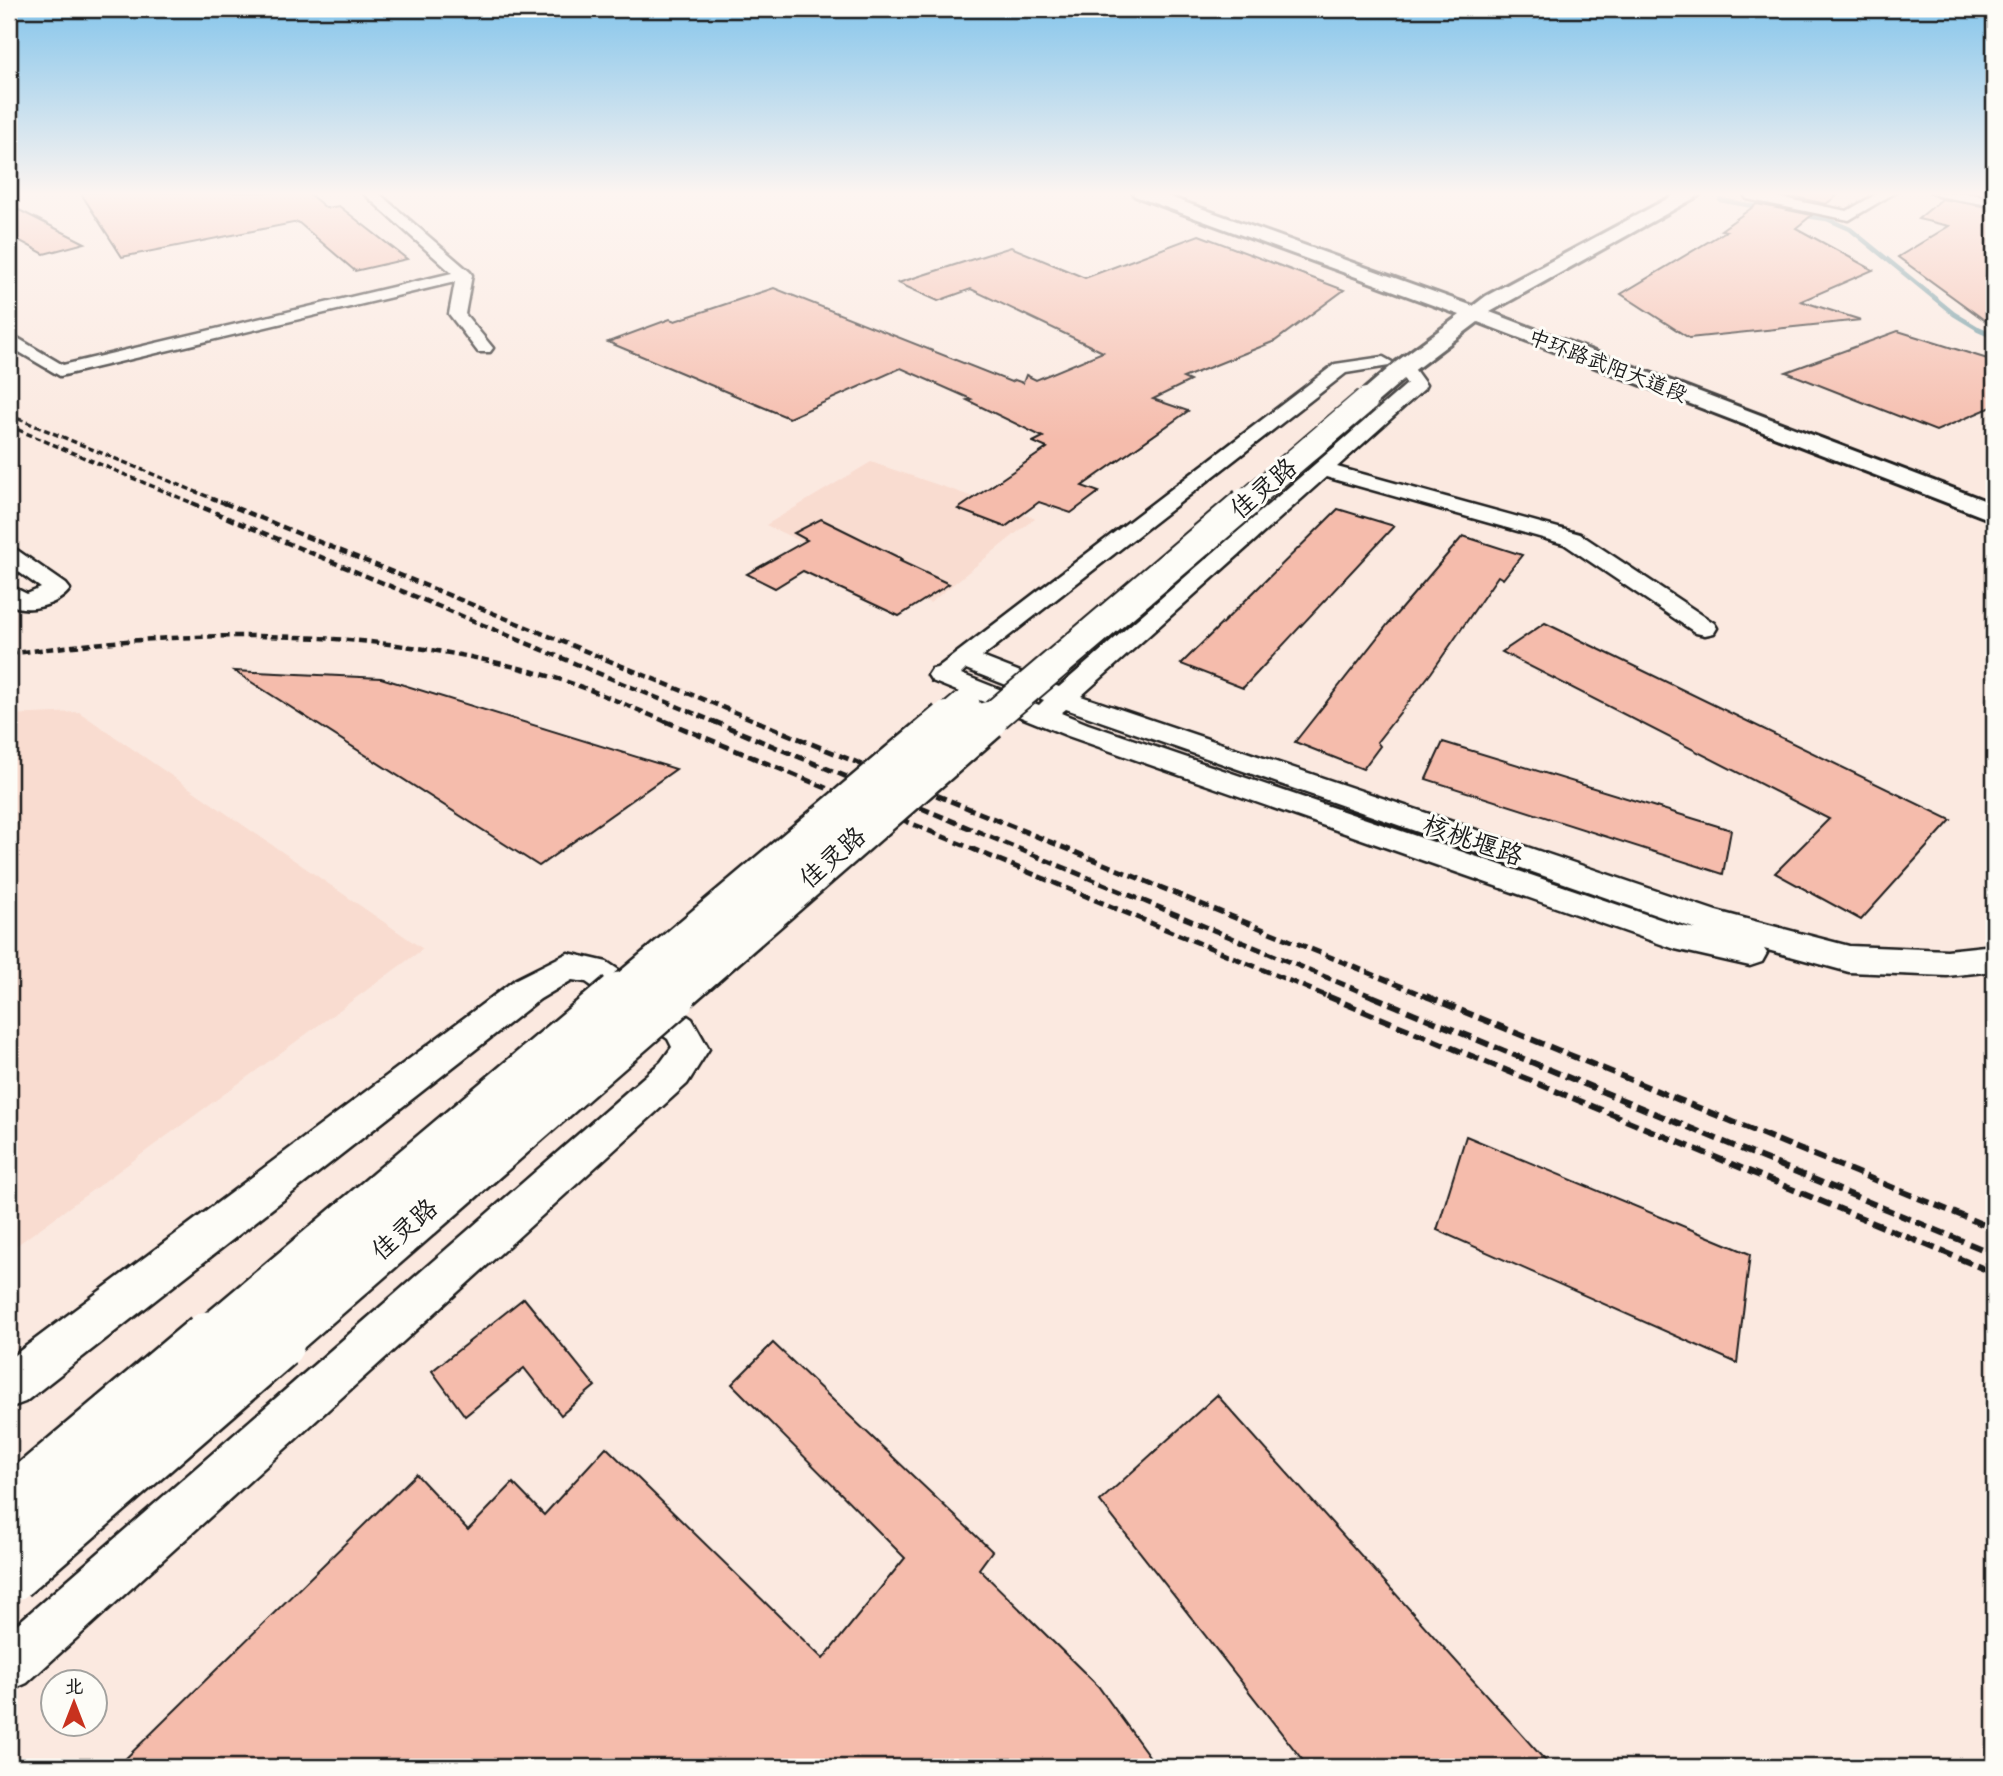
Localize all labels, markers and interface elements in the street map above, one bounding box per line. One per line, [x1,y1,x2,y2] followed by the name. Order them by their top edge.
[1525,323,1691,407] street label: 中环路武阳大道段
[1223,451,1303,525] street label: 佳灵路
[1419,808,1527,872] street label: 核桃堰路
[792,819,872,895] street label: 佳灵路
[364,1191,444,1267] street label: 佳灵路
[38,1668,108,1738] north arrow
[64,1675,84,1698] text: 北

